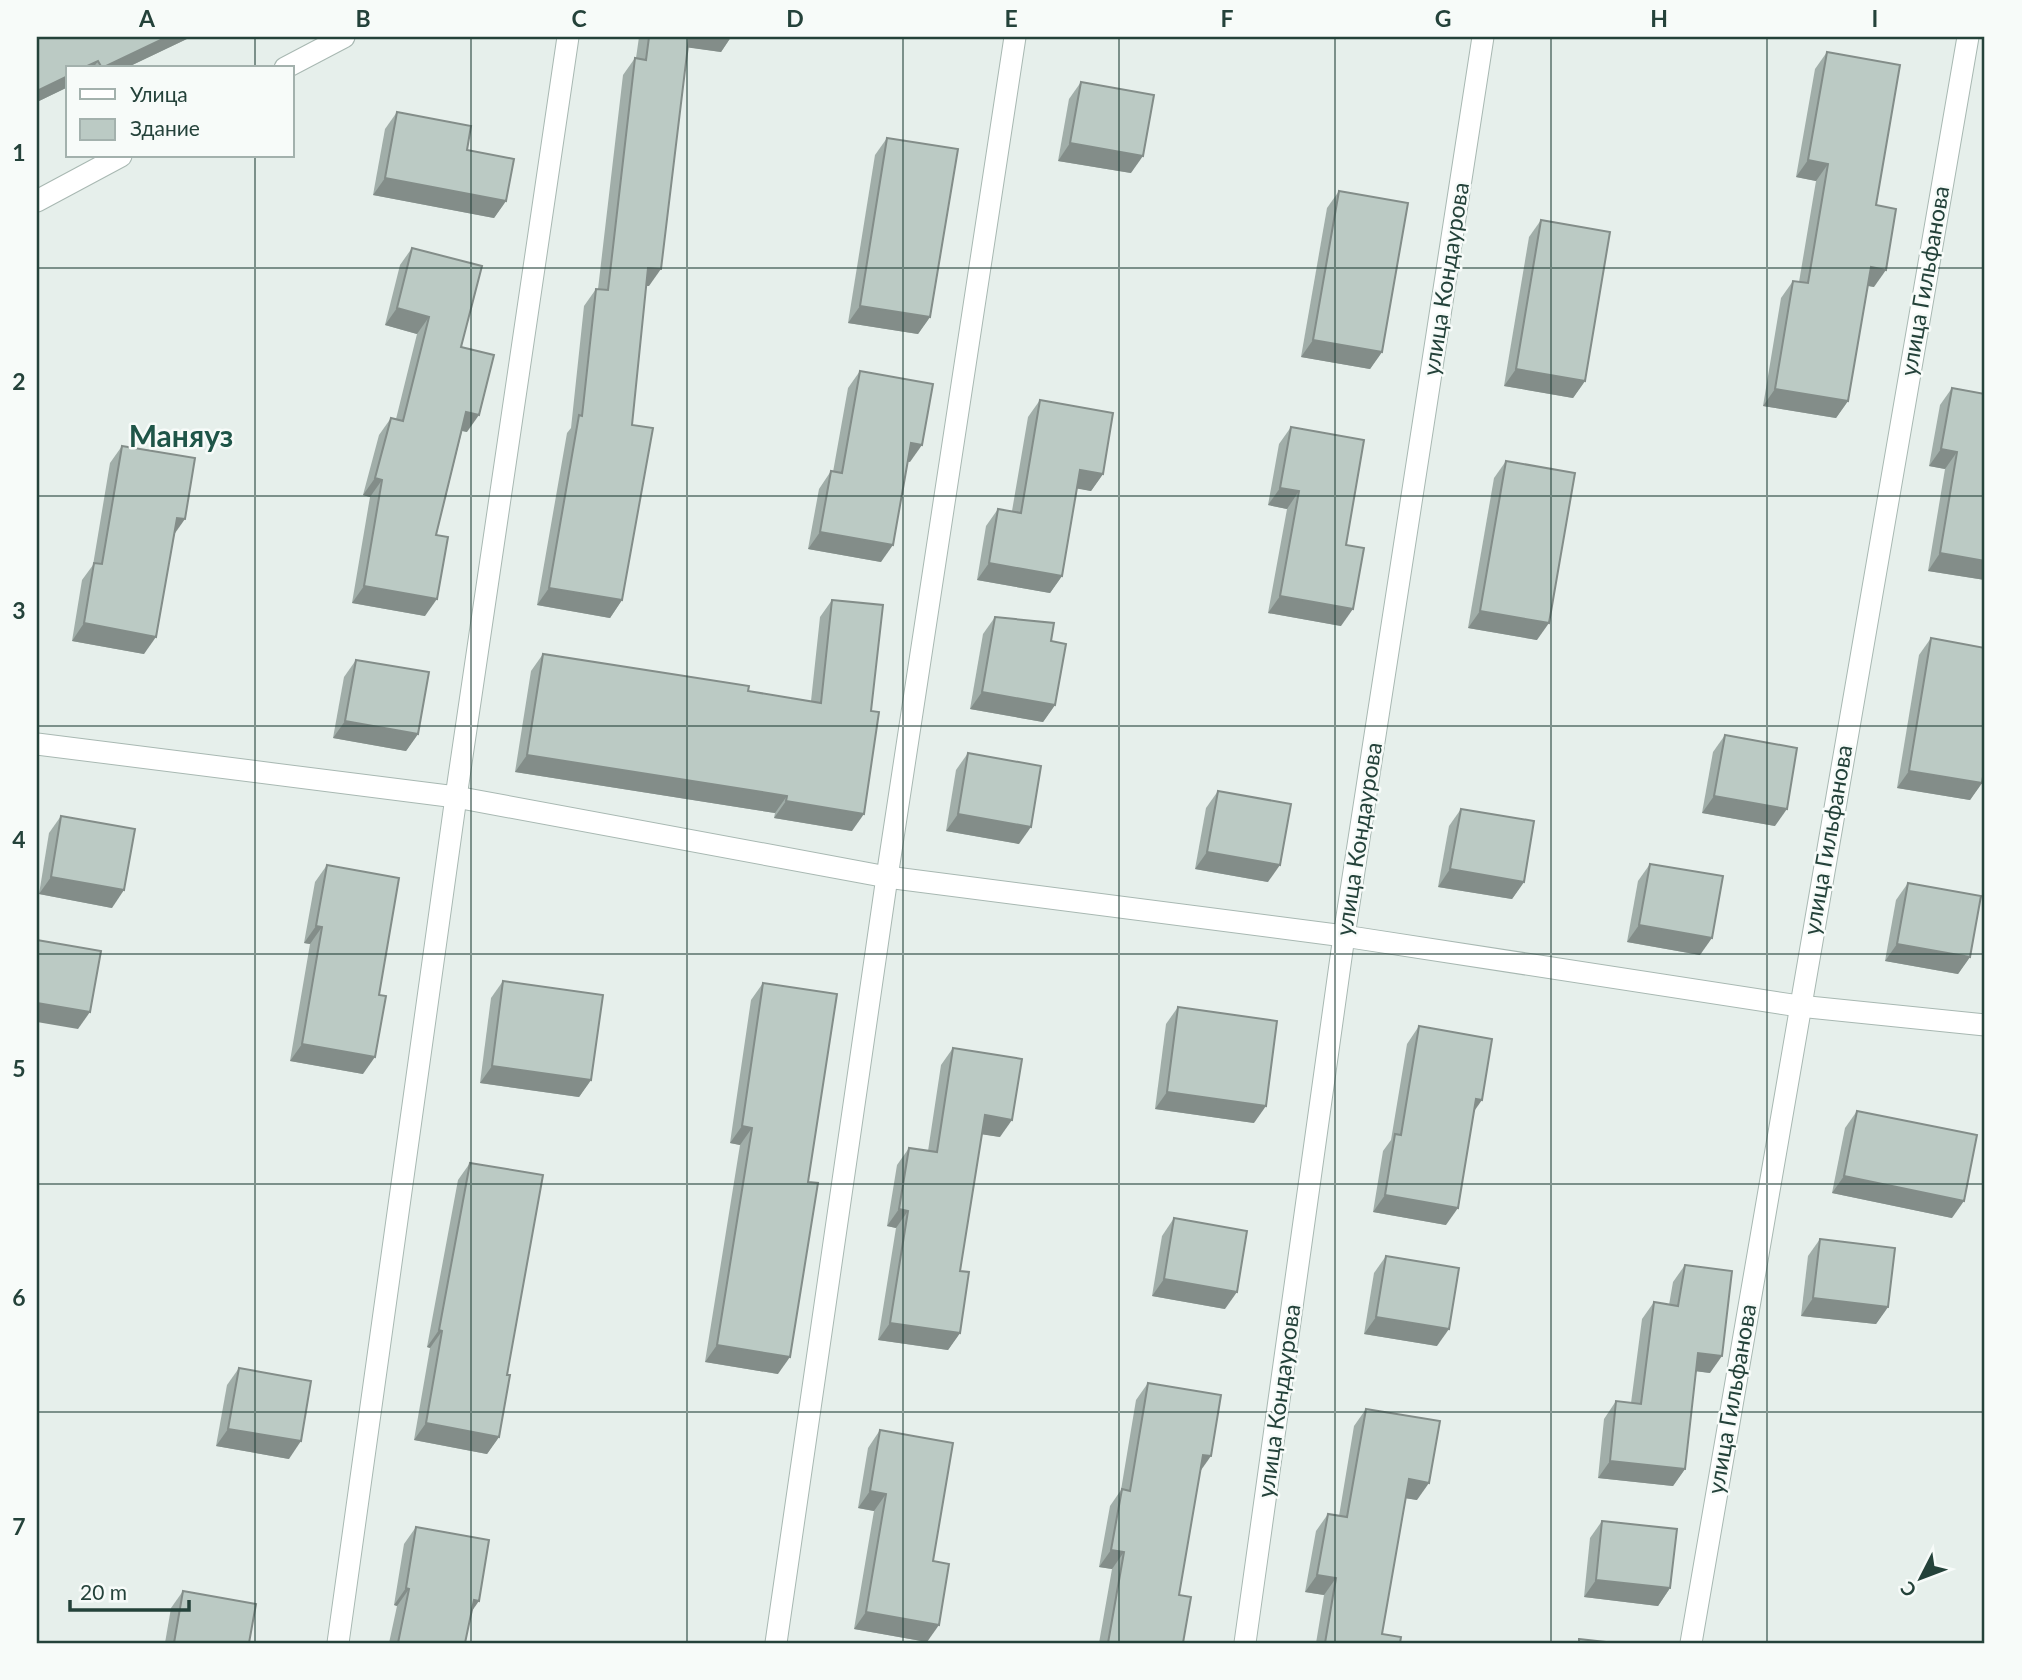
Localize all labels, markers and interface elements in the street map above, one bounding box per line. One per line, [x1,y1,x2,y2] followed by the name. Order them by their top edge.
[138,4,156,32] text: A
[355,4,371,32] text: B
[571,4,587,32] text: C
[786,4,804,32] text: D
[1004,4,1018,32] text: E
[1220,4,1234,32] text: F
[1435,4,1451,32] text: G
[1650,4,1668,32] text: H
[1872,4,1878,32] text: I
[66,66,294,158] legend
[130,81,188,106] text: Улица
[130,115,200,140] text: Здание
[12,138,26,166] text: 1
[1416,180,1474,377] street label: улица Кондаурова
[1894,184,1955,378] street label: улица Гильфанова
[12,367,26,395] text: 2
[129,417,233,453] district label: Маняуз
[12,596,26,624] text: 3
[1329,740,1387,937] street label: улица Кондаурова
[1797,743,1858,937] street label: улица Гильфанова
[12,825,26,853] text: 4
[12,1054,26,1082] text: 5
[12,1283,26,1311] text: 6
[1251,1302,1305,1499] street label: улица Кондаурова
[1701,1302,1762,1496] street label: улица Гильфанова
[12,1512,26,1540] text: 7
[1885,1544,1955,1614] north arrow
[70,1568,189,1612] scale bar
[1895,1577,1921,1602] text: С
[80,1579,127,1604] text: 20 m

